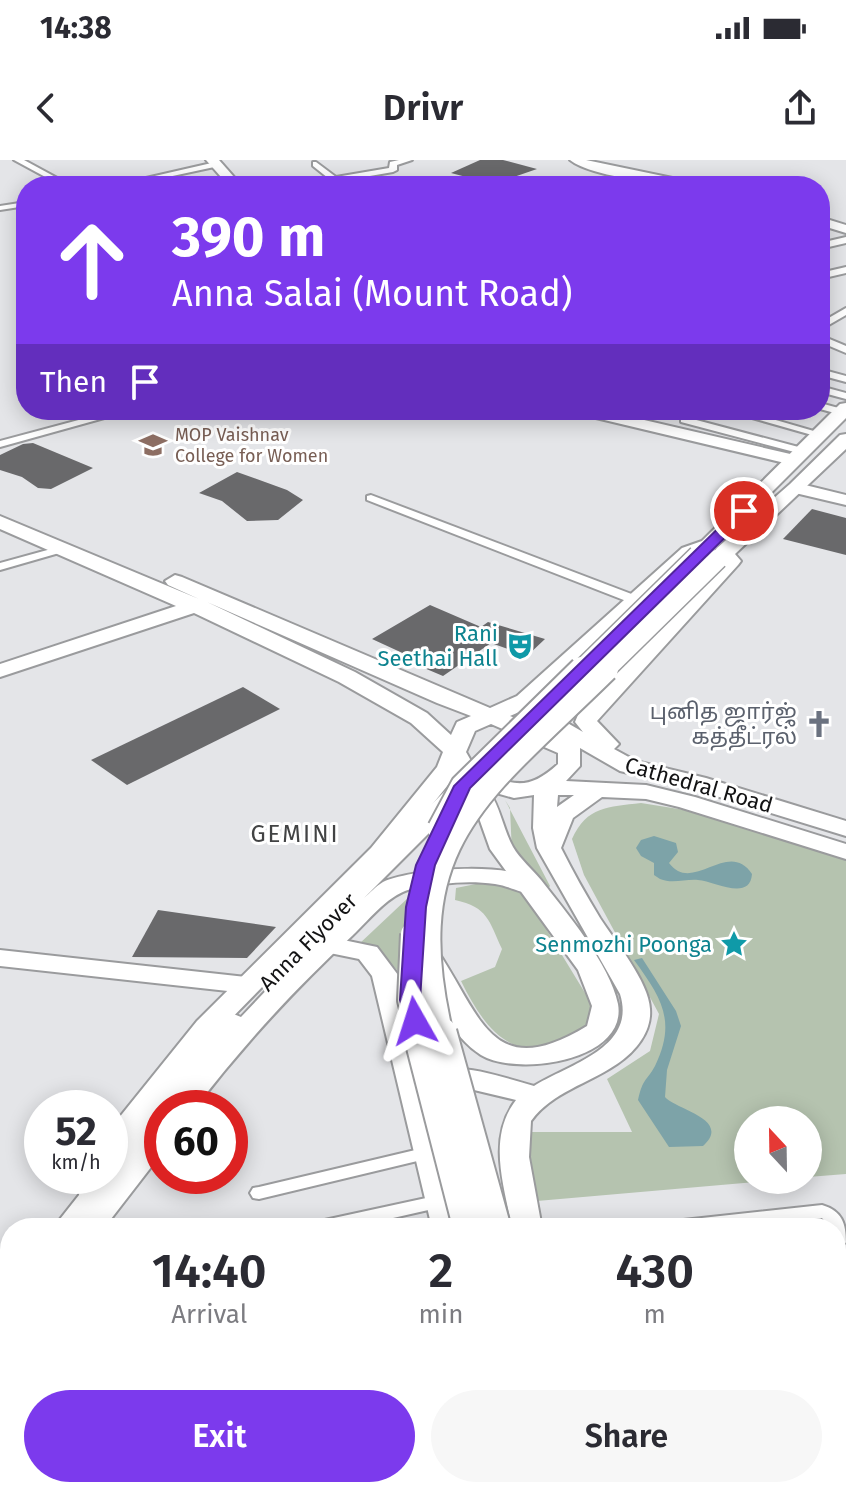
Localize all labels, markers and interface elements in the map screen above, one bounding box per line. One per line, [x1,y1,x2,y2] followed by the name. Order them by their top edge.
[40,10,112,46] text: 14:38
[24,86,68,130] icon: back
[383,86,463,130] text: Drivr
[778,86,822,130] icon: share
[172,204,325,271] text: 390 m
[40,208,144,312] icon: ahead
[172,272,572,316] text: Anna Salai (Mount Road)
[123,360,167,404] icon: arrive
[40,364,107,400] text: Then
[175,424,328,467] place label: MOP Vaishnav College for Women
[138,430,168,460] school or university icon: MOP Vaishnav College for Women
[710,477,778,545] pin
[722,489,766,533] icon: arrive
[378,620,498,672] place label: Rani Seethai Hall
[505,631,535,661] theatre icon: Rani Seethai Hall
[650,698,797,751] place label: புனித ஜார்ஜ் கத்தீட்ரல்
[804,709,834,739] church icon: புனித ஜார்ஜ் கத்தீட்ரல்
[622,751,776,819] street label: Cathedral Road
[250,820,340,848] district label: GEMINI
[253,887,363,997] street label: Anna Flyover
[719,929,749,959] place icon: Senmozhi Poonga
[535,931,712,958] place label: Senmozhi Poonga
[373,979,457,1063] position arrow
[144,1090,248,1194] speed limit sign: 60
[734,1106,822,1194] north arrow
[734,1106,822,1194] map controls
[55,1108,97,1156] text: 52
[51,1150,101,1174] text: km/h
[152,1242,266,1300] text: 14:40
[429,1242,453,1300] text: 2
[615,1242,694,1300] text: 430
[171,1299,247,1330] text: Arrival
[419,1299,463,1330] text: min
[644,1299,666,1330] text: m
[24,1390,415,1482] button: Exit
[431,1390,822,1482] button: Share

